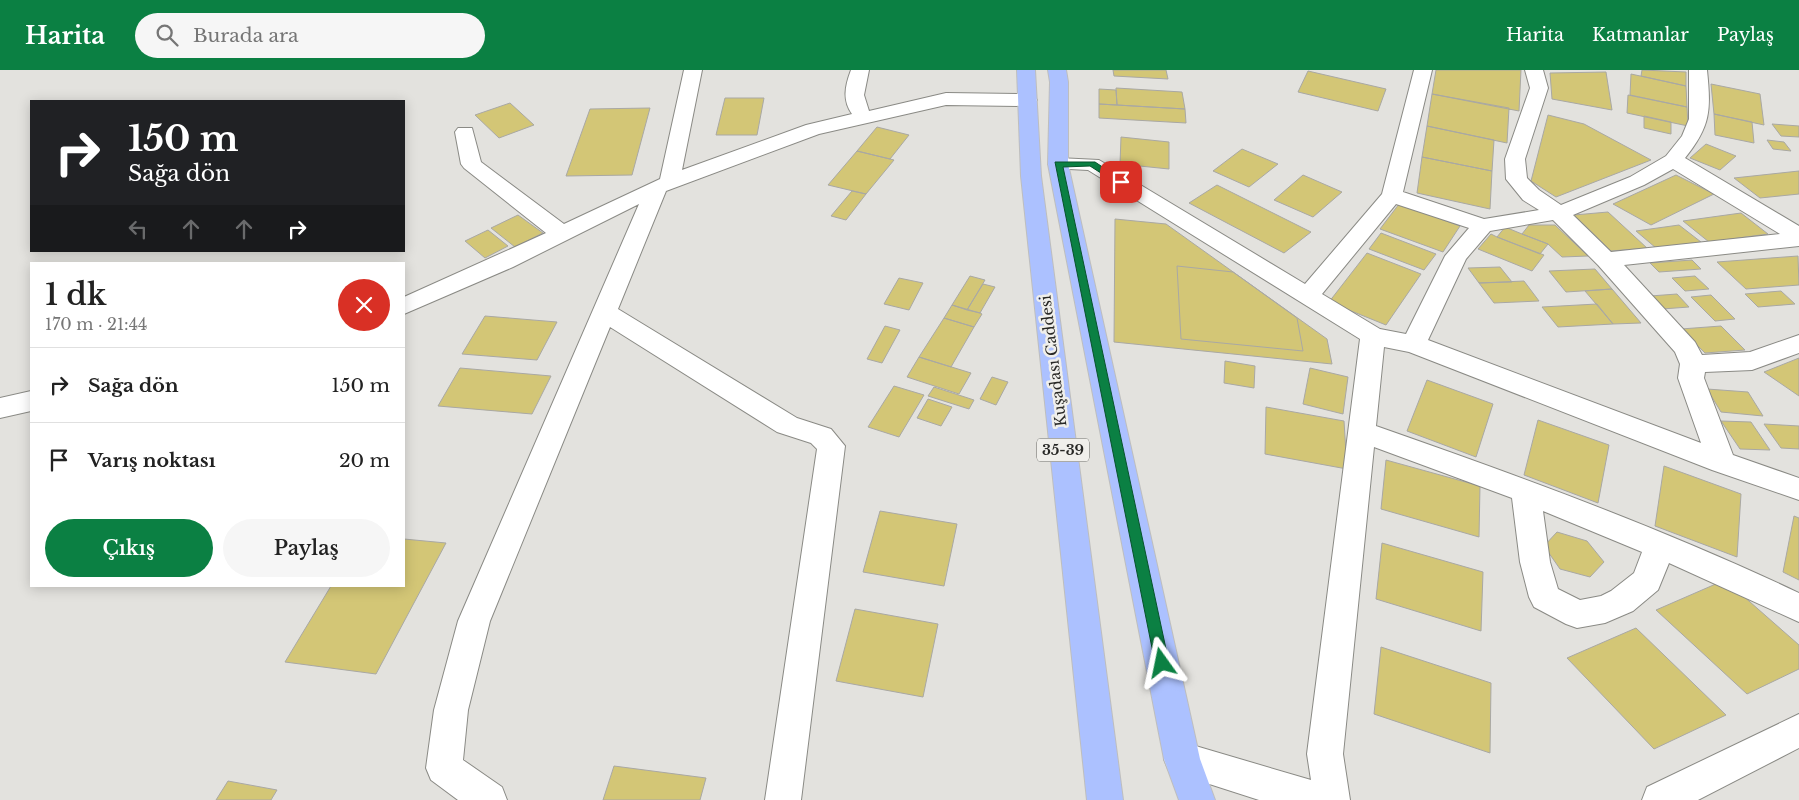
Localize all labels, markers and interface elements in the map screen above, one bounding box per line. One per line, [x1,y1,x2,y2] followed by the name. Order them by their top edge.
[135,13,485,58] search box
[25,21,105,50] text: Harita
[153,21,181,49] icon: search
[193,24,299,47] text: Burada ara
[1506,24,1564,46] text: Harita
[1592,24,1689,46] text: Katmanlar
[1717,24,1774,46] text: Paylaş
[128,117,239,160] text: 150 m
[45,120,110,185] icon: right
[128,160,230,187] text: Sağa dön
[1100,161,1142,203] pin
[1107,168,1135,196] icon: arrive
[124,215,152,243] icon: left
[177,215,205,243] icon: ahead
[230,215,258,243] icon: ahead
[283,215,311,243] icon: right
[45,276,106,313] text: 1 dk
[338,279,390,331] button: close
[1035,294,1071,428] street label: Kuşadası Caddesi
[45,314,147,334] text: 170 m · 21:44
[45,371,73,399] icon: right
[88,374,179,397] text: Sağa dön
[331,374,390,397] text: 150 m
[1037,438,1089,462] road number: 35-39
[45,446,73,474] icon: arrive
[88,449,216,472] text: Varış noktası
[339,449,390,472] text: 20 m
[45,519,213,577] button: Çıkış
[223,519,390,577] button: Paylaş
[1135,636,1187,688] position arrow

